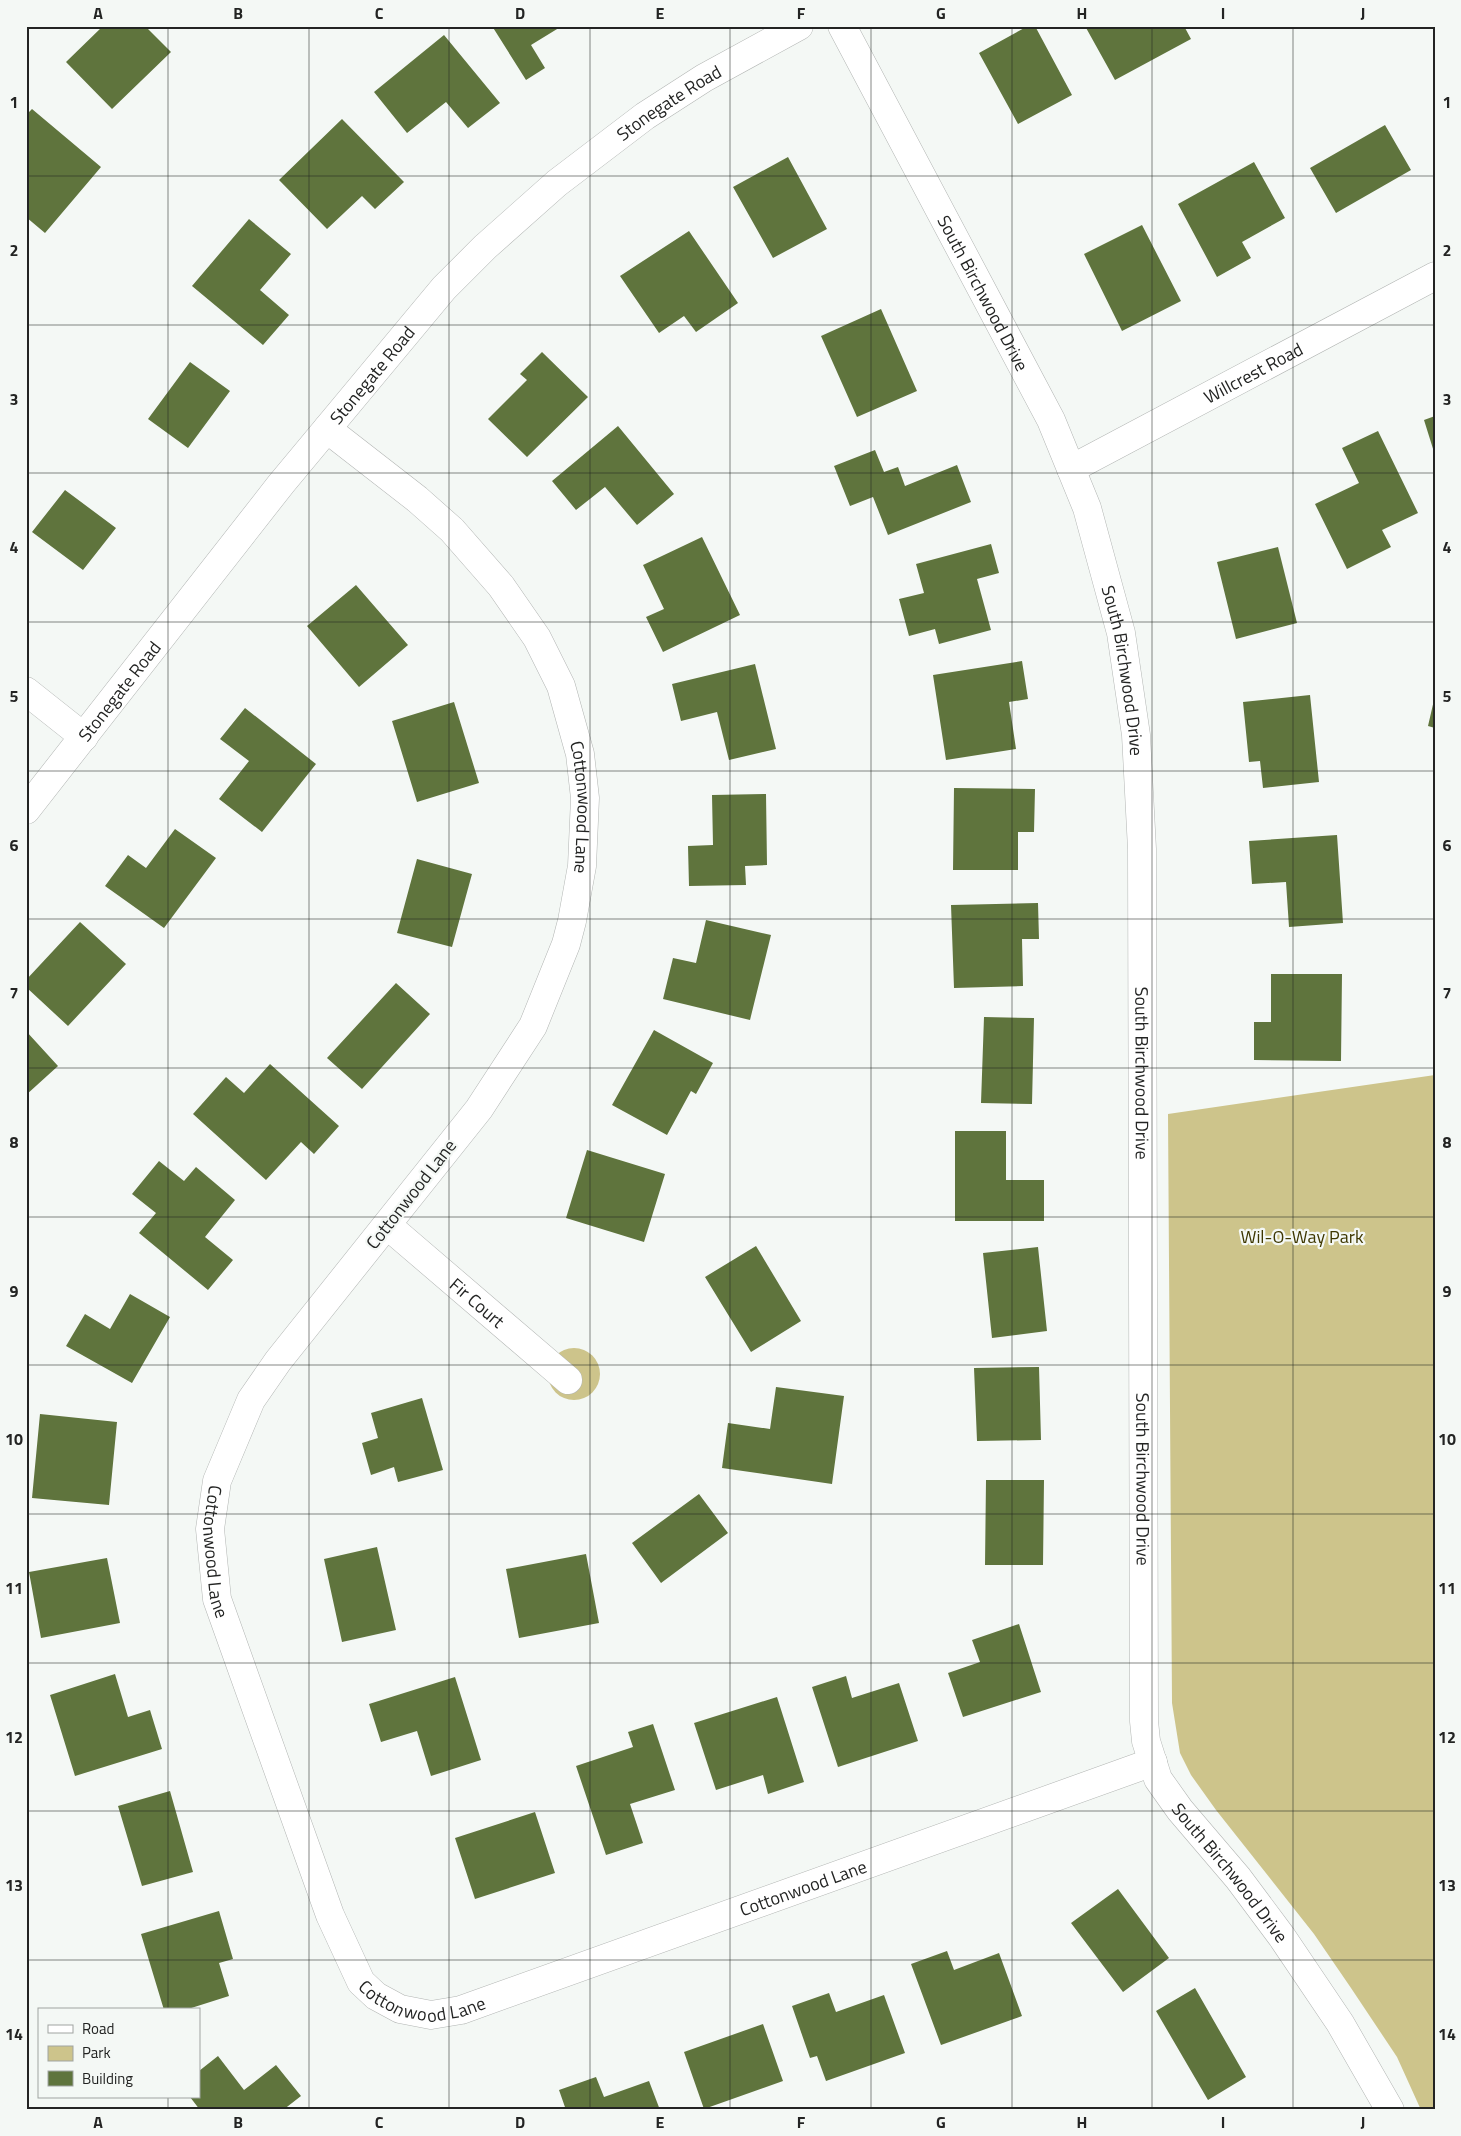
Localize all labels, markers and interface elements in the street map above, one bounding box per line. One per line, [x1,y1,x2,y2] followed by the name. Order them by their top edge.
[93,1,103,25] text: A
[233,1,243,25] text: B
[375,1,384,25] text: C
[515,1,525,25] text: D
[656,1,665,25] text: E
[797,1,806,25] text: F
[936,1,946,25] text: G
[1077,1,1087,25] text: H
[1221,1,1225,25] text: I
[1361,1,1365,25] text: J
[610,58,726,147] street label: Stonegate Road
[10,90,18,114] text: 1
[1443,90,1451,114] text: 1
[931,210,1036,376] street label: South Birchwood Drive
[10,238,18,262] text: 2
[1443,238,1451,262] text: 2
[323,320,421,430] street label: Stonegate Road
[1199,335,1307,410] street label: Willcrest Road
[10,387,18,411] text: 3
[1443,387,1451,411] text: 3
[10,535,19,559] text: 4
[1443,535,1452,559] text: 4
[1095,582,1151,756] street label: South Birchwood Drive
[71,635,167,747] street label: Stonegate Road
[10,684,19,708] text: 5
[1443,684,1452,708] text: 5
[563,737,599,876] street label: Cottonwood Lane
[10,833,19,857] text: 6
[1443,833,1452,857] text: 6
[10,981,18,1005] text: 7
[1443,981,1451,1005] text: 7
[1129,987,1156,1160] street label: South Birchwood Drive
[10,1130,19,1154] text: 8
[1443,1130,1452,1154] text: 8
[359,1133,463,1255] street label: Cottonwood Lane
[1240,1223,1364,1250] park label: Wil-O-Way Park
[444,1271,511,1334] street label: Fir Court
[10,1279,19,1303] text: 9
[1443,1279,1452,1303] text: 9
[1130,1393,1157,1566] street label: South Birchwood Drive
[5,1427,23,1451] text: 10
[1438,1427,1456,1451] text: 10
[196,1484,236,1622] street label: Cottonwood Lane
[5,1576,23,1600] text: 11
[1438,1576,1456,1600] text: 11
[5,1725,23,1749] text: 12
[1438,1725,1456,1749] text: 12
[1165,1797,1295,1948] street label: South Birchwood Drive
[736,1852,870,1923] street label: Cottonwood Lane
[5,1873,23,1897] text: 13
[1438,1873,1456,1897] text: 13
[353,1973,489,2029] street label: Cottonwood Lane
[38,2008,200,2098] legend
[82,2017,114,2040] text: Road
[5,2022,23,2046] text: 14
[1438,2022,1456,2046] text: 14
[82,2041,111,2064] text: Park
[82,2067,133,2090] text: Building
[93,2110,103,2134] text: A
[233,2110,243,2134] text: B
[375,2110,384,2134] text: C
[515,2110,525,2134] text: D
[656,2110,665,2134] text: E
[797,2110,806,2134] text: F
[936,2110,946,2134] text: G
[1077,2110,1087,2134] text: H
[1221,2110,1225,2134] text: I
[1361,2110,1365,2134] text: J

